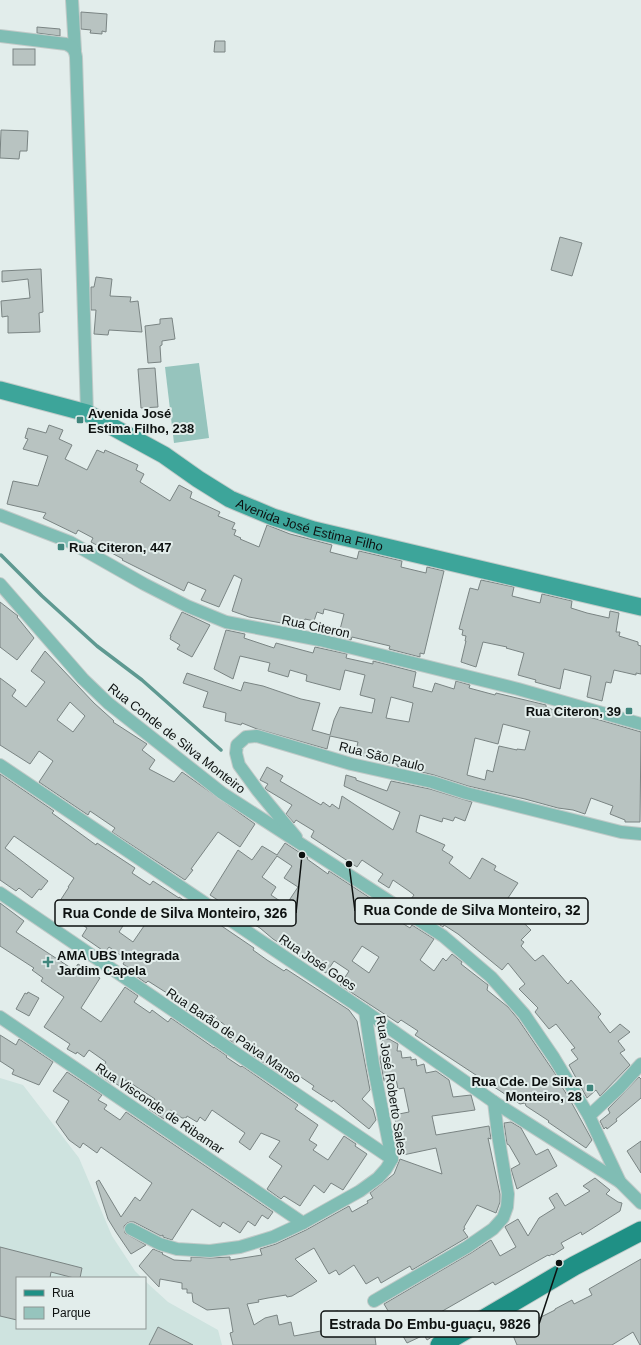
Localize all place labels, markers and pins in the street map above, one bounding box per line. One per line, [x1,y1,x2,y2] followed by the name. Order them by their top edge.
[88,406,194,436] place label: Avenida José Estima Filho, 238
[75,415,85,425] marker: Avenida José Estima Filho, 238
[69,540,172,555] place label: Rua Citeron, 447
[56,542,66,552] marker: Rua Citeron, 447
[526,704,621,719] place label: Rua Citeron, 39
[624,706,634,716] marker: Rua Citeron, 39
[355,898,588,924] callout: Rua Conde de Silva Monteiro, 32
[55,900,296,926] callout: Rua Conde de Silva Monteiro, 326
[57,948,180,978] place label: AMA UBS Integrada Jardim Capela
[42,956,54,968] marker: AMA UBS Integrada Jardim Capela
[471,1074,583,1104] place label: Rua Cde. De Silva Monteiro, 28
[585,1083,595,1093] marker: Rua Cde. De Silva Monteiro, 28
[321,1311,539,1337] callout: Estrada Do Embu-guaçu, 9826

